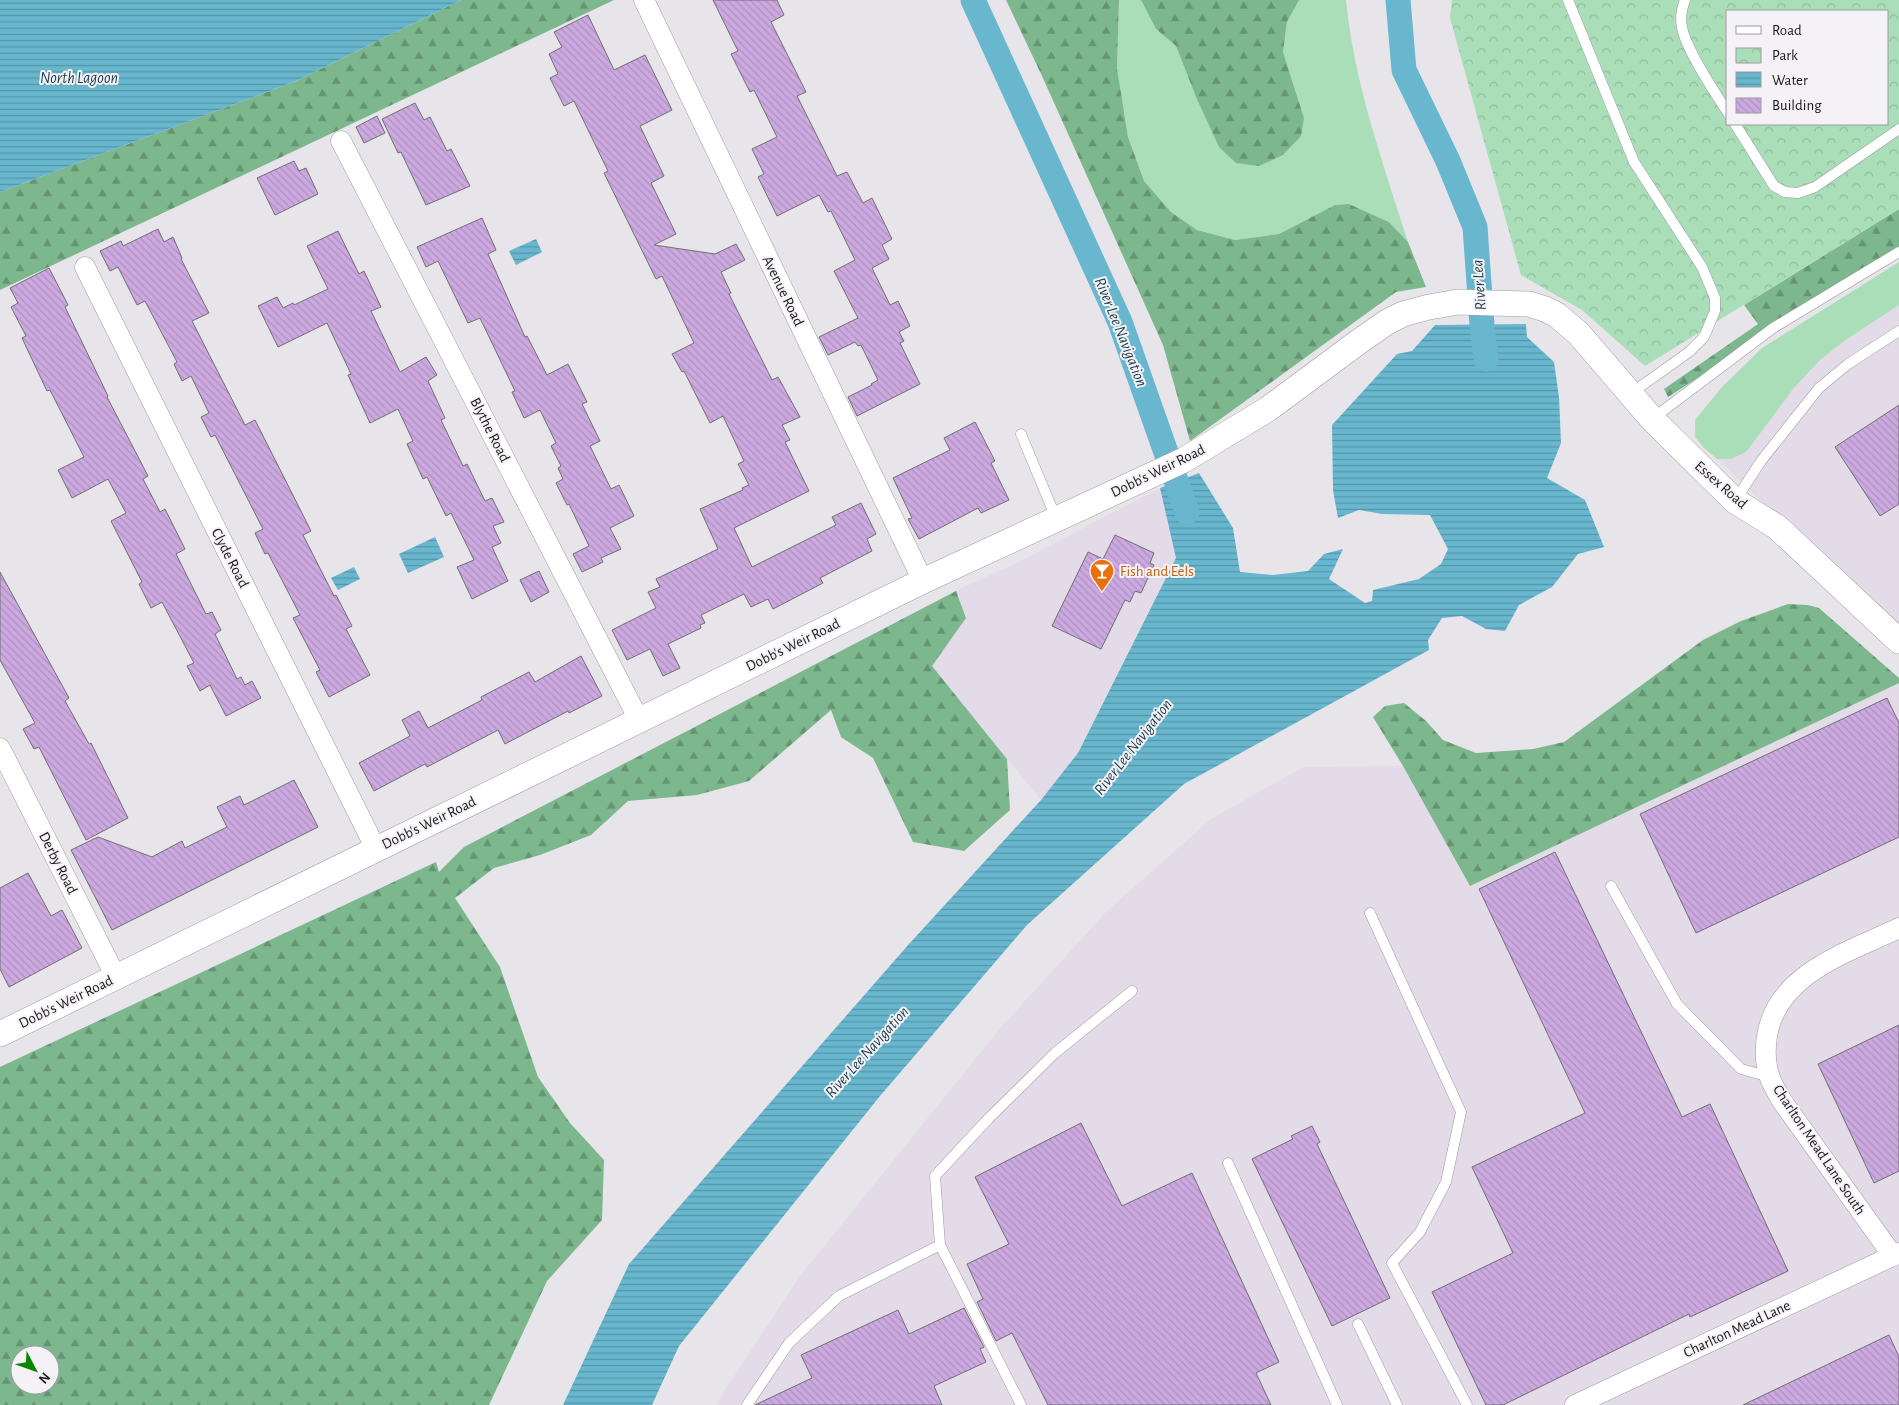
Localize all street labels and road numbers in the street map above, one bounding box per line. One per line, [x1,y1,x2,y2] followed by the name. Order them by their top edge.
[760,254,807,329] street label: Avenue Road
[467,395,513,465] street label: Blythe Road
[1109,442,1208,500] street label: Dobb's Weir Road
[1692,458,1750,512] street label: Essex Road
[209,526,251,590] street label: Clyde Road
[744,616,843,674] street label: Dobb's Weir Road
[380,794,479,852] street label: Dobb's Weir Road
[36,829,80,897] street label: Derby Road
[17,973,116,1031] street label: Dobb's Weir Road
[1770,1082,1868,1218] street label: Charlton Mead Lane South
[1681,1298,1793,1360] street label: Charlton Mead Lane

